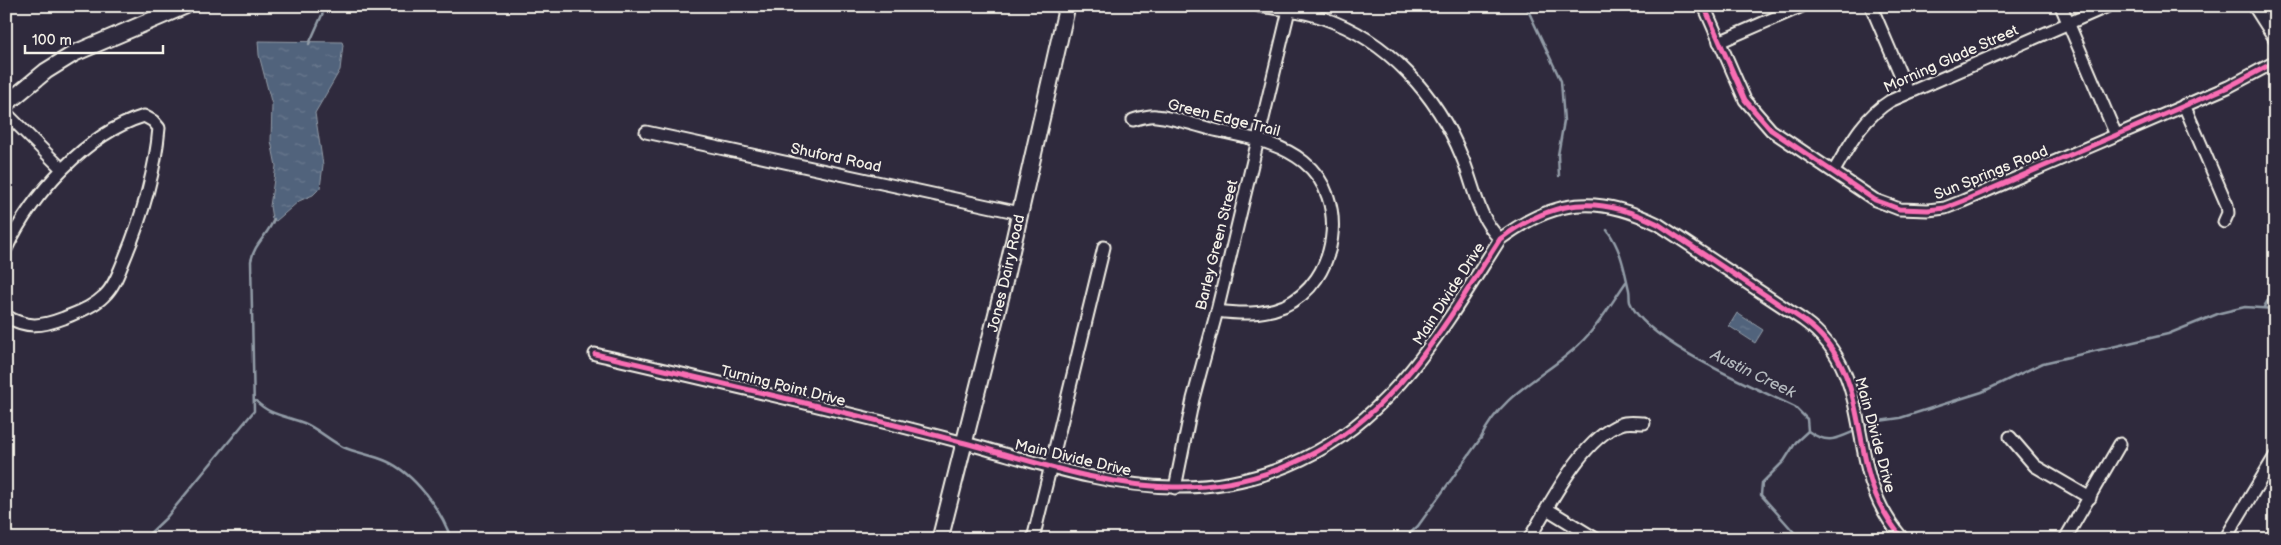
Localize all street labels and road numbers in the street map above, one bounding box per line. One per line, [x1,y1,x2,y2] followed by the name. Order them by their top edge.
[1881,21,2022,97] street label: Morning Glade Street
[1166,95,1282,141] street label: Green Edge Trail
[789,139,883,177] street label: Shuford Road
[1931,141,2051,205] street label: Sun Springs Road
[1192,178,1242,312] street label: Barley Green Street
[983,213,1029,334] street label: Jones Dairy Road
[1409,239,1489,349] street label: Main Divide Drive
[719,361,848,411] street label: Turning Point Drive
[1850,375,1900,495] street label: Main Divide Drive
[1013,435,1133,481] street label: Main Divide Drive

